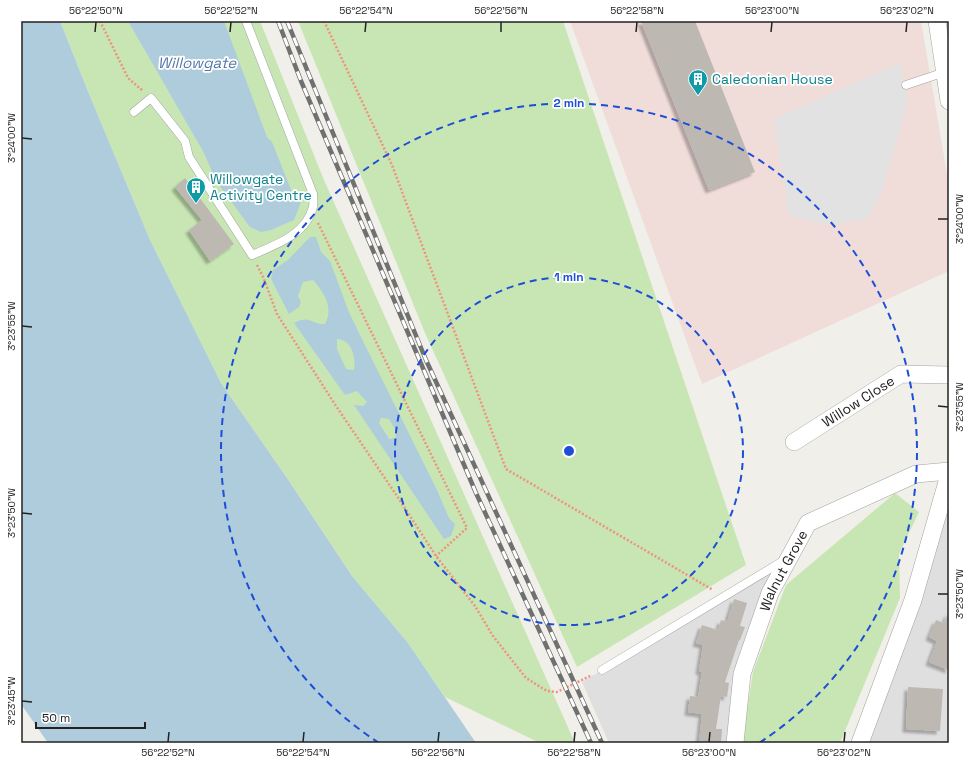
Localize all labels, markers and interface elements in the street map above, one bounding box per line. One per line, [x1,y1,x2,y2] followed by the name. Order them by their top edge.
[69,4,123,17] text: 56°22'50"N
[204,4,258,17] text: 56°22'52"N
[339,4,393,17] text: 56°22'54"N
[474,4,528,17] text: 56°22'56"N
[610,4,664,17] text: 56°22'58"N
[745,4,799,17] text: 56°23'00"N
[880,4,934,17] text: 56°23'02"N
[158,53,237,72] water label: Willowgate
[687,68,709,96] building icon: Caledonian House
[712,70,833,88] place label: Caledonian House
[553,95,585,111] text: 2 min
[5,113,18,163] text: 3°24'00"W
[210,170,312,204] place label: Willowgate Activity Centre
[185,176,207,204] building icon: Willowgate Activity Centre
[953,194,966,244] text: 3°24'00"W
[554,269,584,285] text: 1 min
[5,301,18,351] text: 3°23'55"W
[818,371,898,431] street label: Willow Close
[953,382,966,432] text: 3°23'55"W
[562,444,576,458] centre of rings
[5,488,18,538] text: 3°23'50"W
[755,527,812,613] street label: Walnut Grove
[953,569,966,619] text: 3°23'50"W
[5,676,18,726] text: 3°23'45"W
[36,704,145,730] scale bar
[42,710,70,726] text: 50 m
[141,746,195,759] text: 56°22'52"N
[276,746,330,759] text: 56°22'54"N
[411,746,465,759] text: 56°22'56"N
[547,746,601,759] text: 56°22'58"N
[682,746,736,759] text: 56°23'00"N
[817,746,871,759] text: 56°23'02"N

